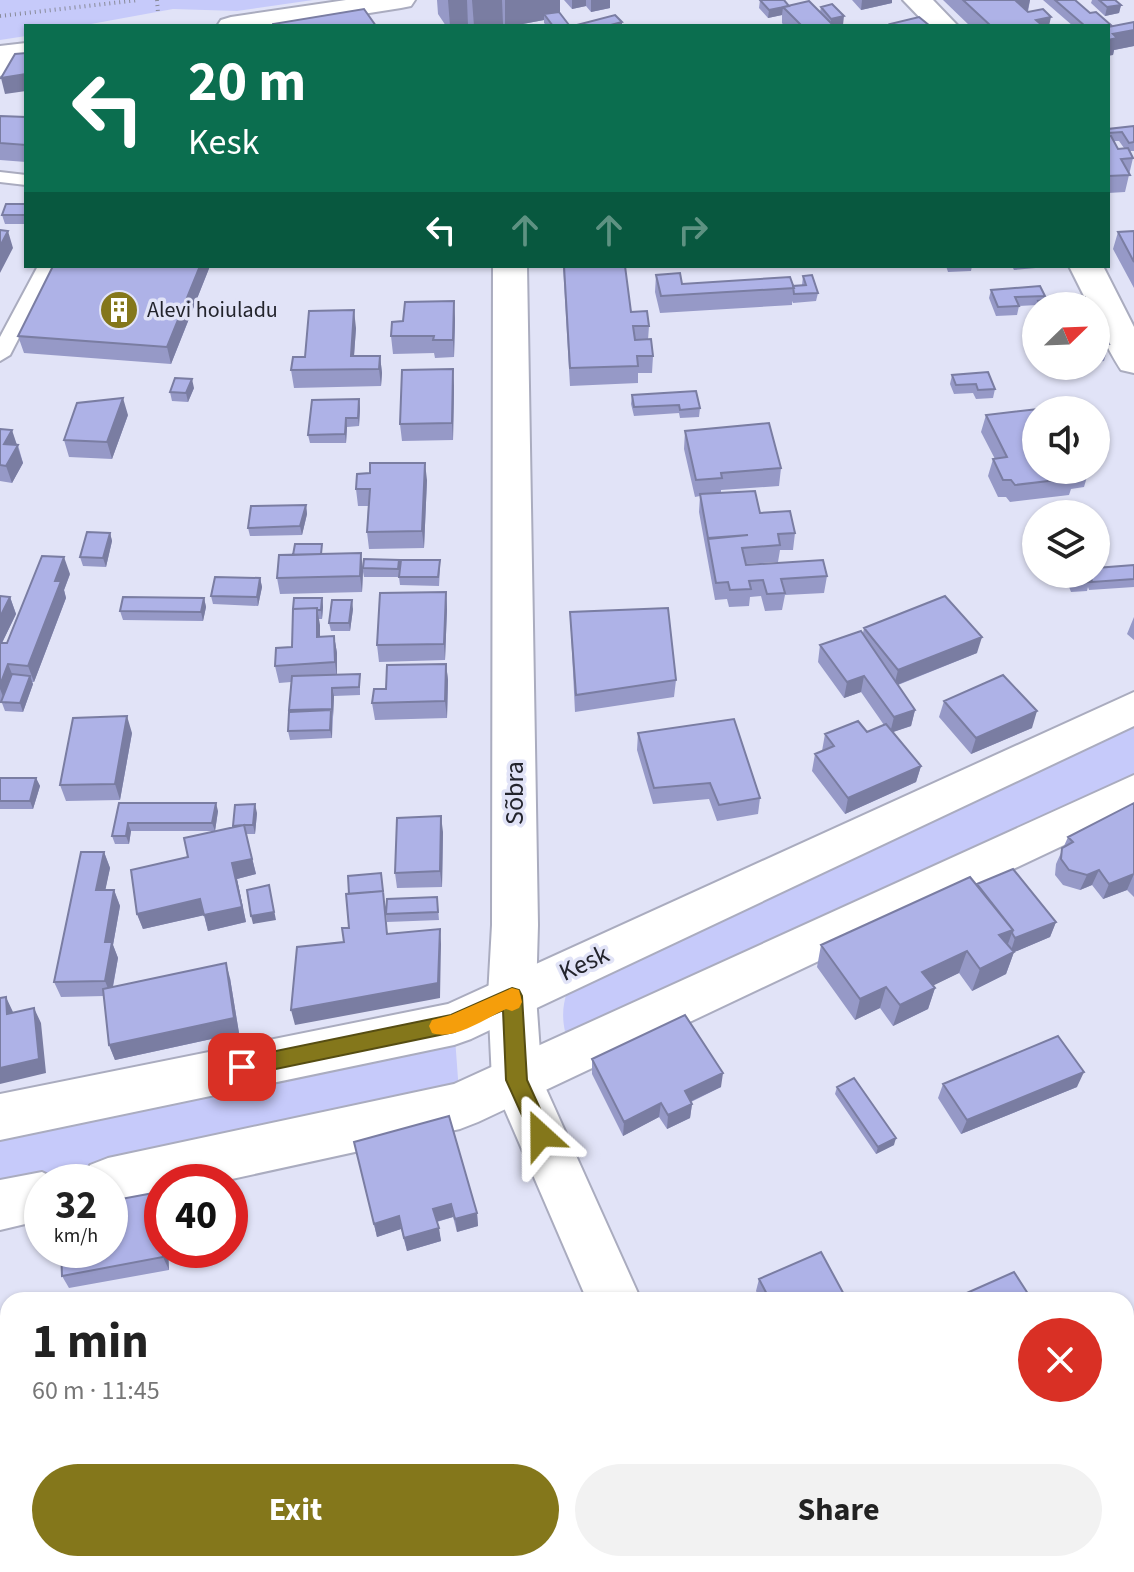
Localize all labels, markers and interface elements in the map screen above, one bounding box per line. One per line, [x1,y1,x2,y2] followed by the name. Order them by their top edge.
[188,43,306,122] text: 20 m
[56,56,160,160] icon: left
[188,117,259,168] text: Kesk
[419,208,463,252] icon: left
[503,208,547,252] icon: ahead
[587,208,631,252] icon: ahead
[671,208,715,252] icon: right
[98,289,140,331] building icon: Alevi hoiuladu
[1022,292,1110,380] north arrow
[1022,292,1110,588] map controls
[147,294,278,326] place label: Alevi hoiuladu
[1022,396,1110,484] button: sound
[1022,500,1110,588] button: layers
[496,761,533,825] street label: Sõbra
[553,935,615,991] street label: Kesk
[208,1033,276,1101] pin
[220,1045,264,1089] icon: arrive
[499,1093,583,1177] position arrow
[144,1164,248,1268] speed limit sign: 40
[55,1177,97,1234] text: 32
[54,1222,98,1250] text: km/h
[32,1308,149,1376] text: 1 min
[1018,1318,1102,1402] button: close
[32,1372,160,1409] text: 60 m · 11:45
[32,1464,559,1556] button: Exit
[575,1464,1102,1556] button: Share

